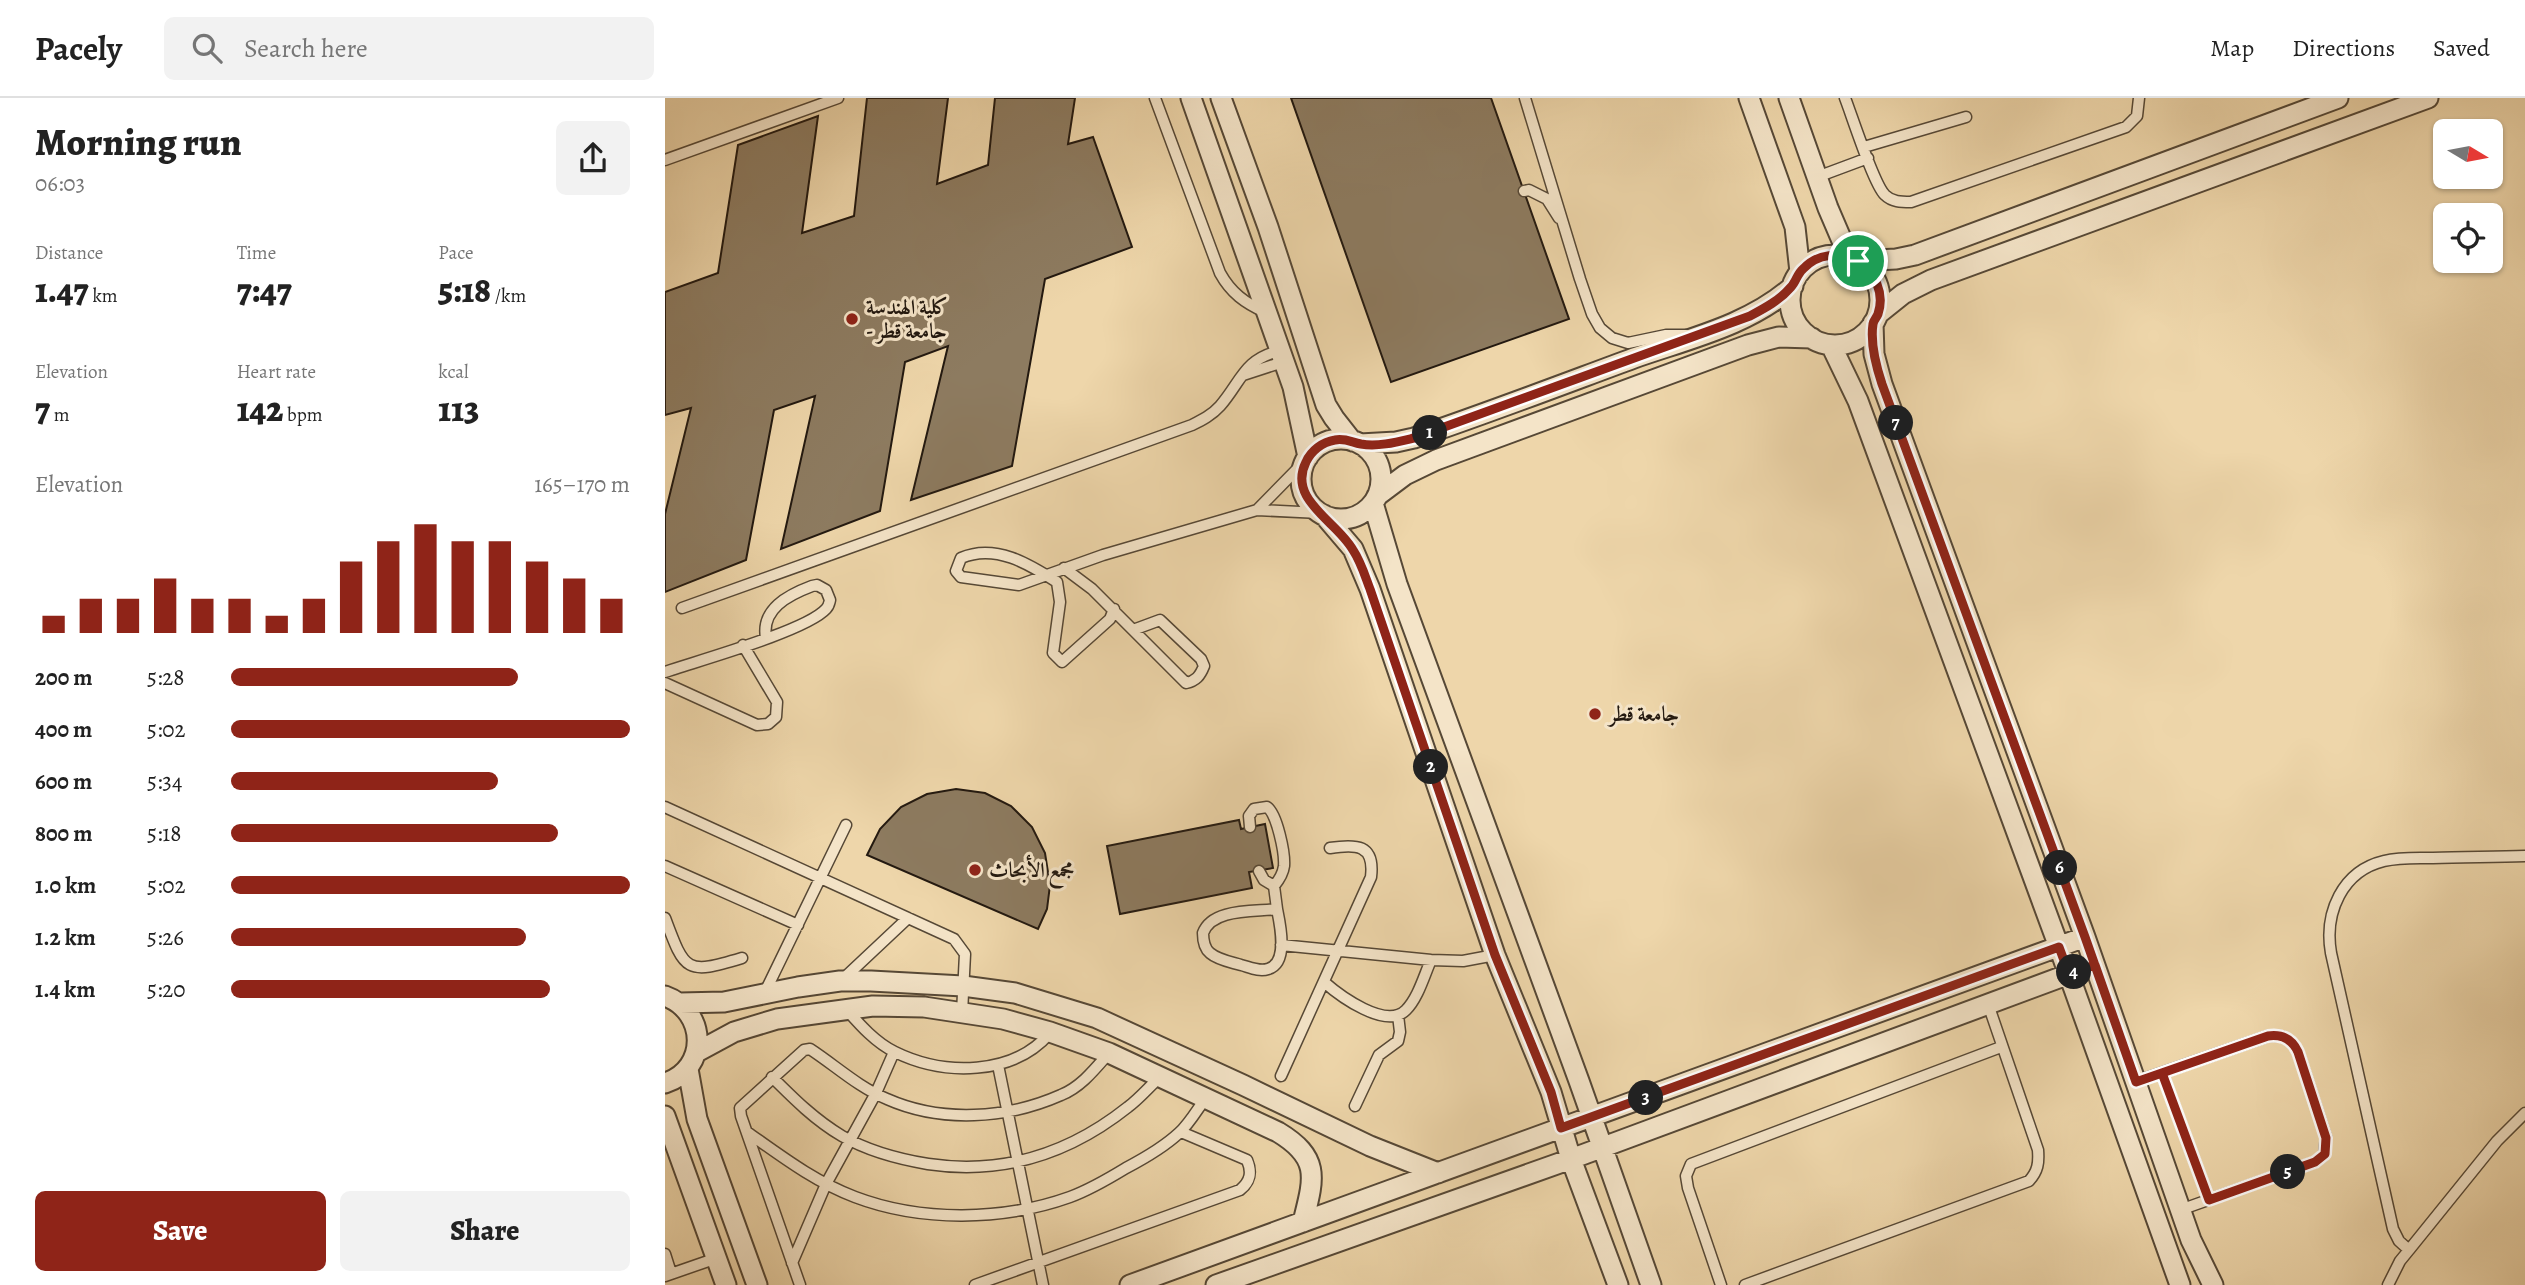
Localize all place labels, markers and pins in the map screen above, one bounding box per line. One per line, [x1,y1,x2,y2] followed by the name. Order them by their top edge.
[1828,231,1888,291] pin
[866,293,948,345] place label: كلية الهندسة - جامعة قطر
[844,311,860,327] marker: كلية الهندسة - جامعة قطر
[1879,406,1913,440] pin: 7
[1413,416,1447,450] pin: 1
[1607,700,1679,728] place label: جامعة قطر
[1587,706,1603,722] marker: جامعة قطر
[1413,750,1449,784] pin: 2
[2043,850,2077,886] pin: 6
[989,854,1074,889] place label: مجمع الأبحاث
[967,862,983,878] marker: مجمع الأبحاث
[2057,954,2091,990] pin: 4
[1629,1080,1663,1116] pin: 3
[2271,1154,2305,1190] pin: 5

